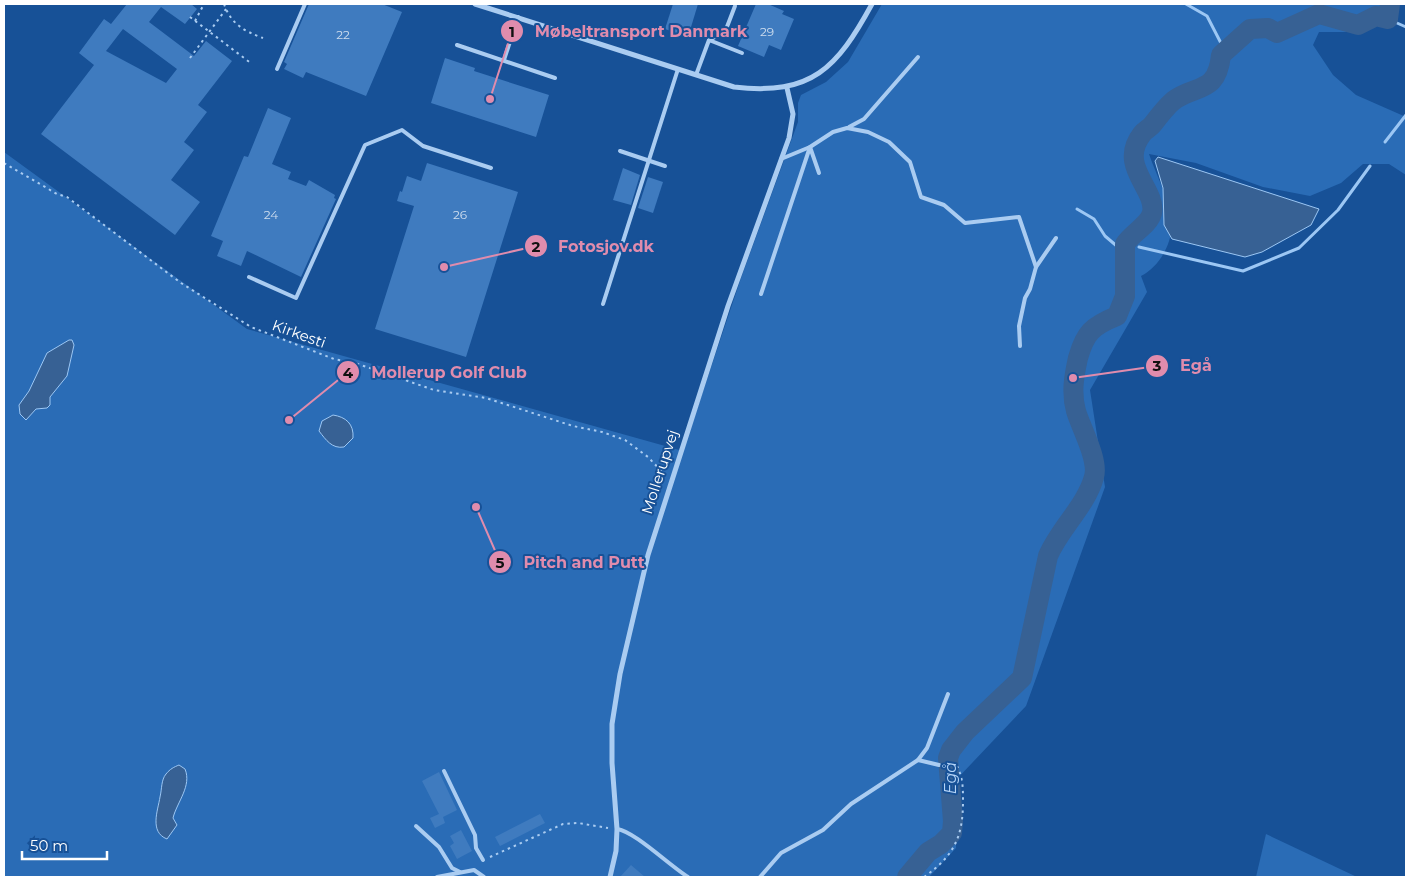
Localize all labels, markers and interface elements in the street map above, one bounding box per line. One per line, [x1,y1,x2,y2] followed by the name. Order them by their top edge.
[499,16,757,47] callout: Møbeltransport Danmark
[509,22,515,41] text: 1
[535,22,748,41] text: Møbeltransport Danmark
[760,24,774,39] house number: 29
[336,27,350,42] house number: 22
[264,207,278,222] house number: 24
[453,207,467,222] house number: 26
[523,231,664,262] callout: Fotosjov.dk
[532,237,541,256] text: 2
[558,237,655,256] text: Fotosjov.dk
[270,315,329,352] street label: Kirkesti
[1145,350,1221,381] callout: Egå
[1152,356,1162,375] text: 3
[1180,356,1212,375] text: Egå
[336,357,537,388] callout: Mollerup Golf Club
[343,363,354,382] text: 4
[371,363,527,382] text: Mollerup Golf Club
[637,427,682,517] street label: Mollerupvej
[488,547,654,578] callout: Pitch and Putt
[496,553,505,572] text: 5
[523,553,645,572] text: Pitch and Putt
[941,762,960,794] water label: Egå
[22,828,108,860] scale bar
[30,836,68,855] text: 50 m

